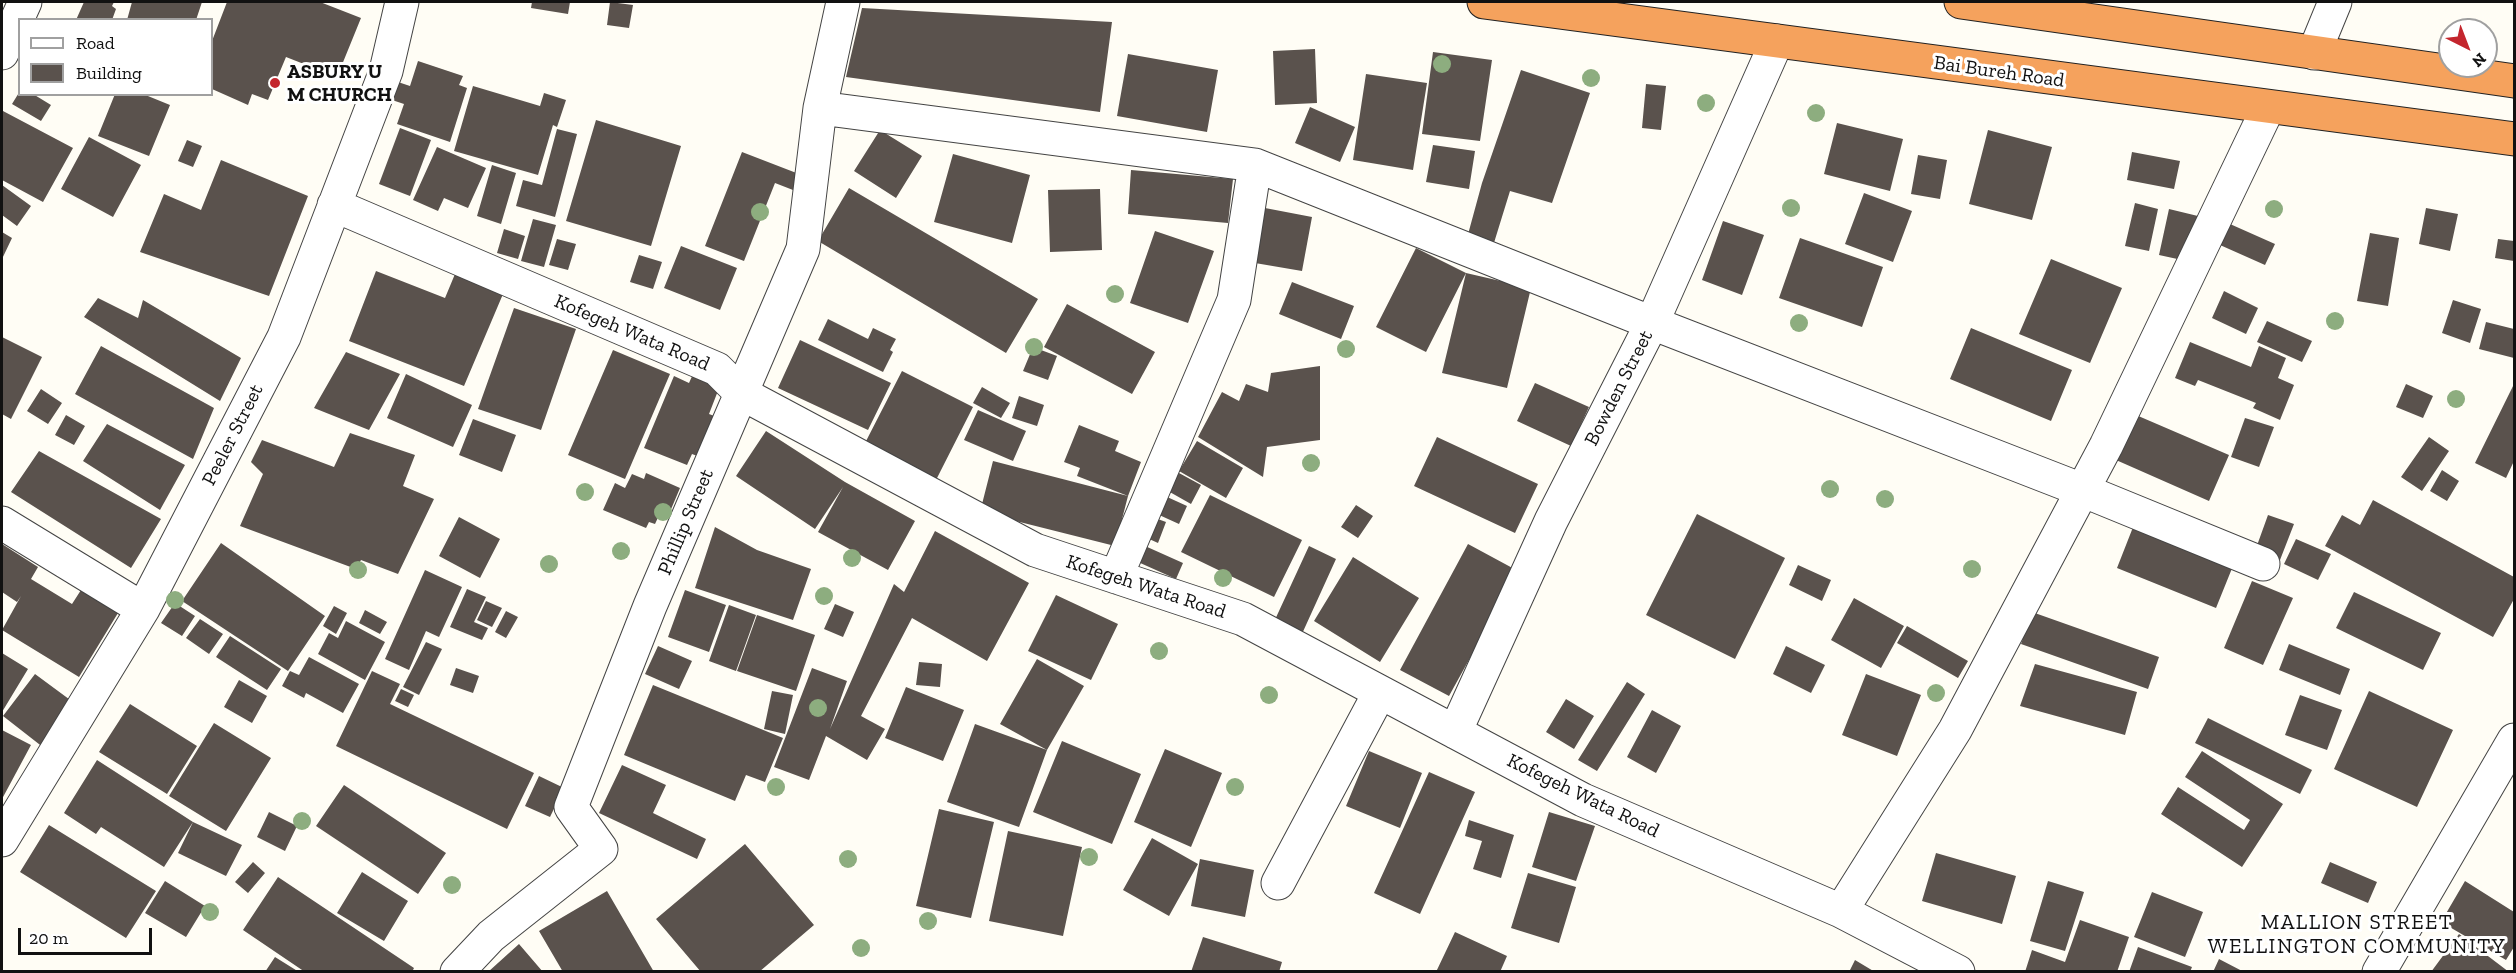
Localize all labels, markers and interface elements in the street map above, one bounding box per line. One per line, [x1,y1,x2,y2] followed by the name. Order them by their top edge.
[18,18,213,96] legend
[2438,18,2498,78] north arrow
[76,32,115,54] text: Road
[2468,49,2490,71] text: N
[1932,51,2066,93] street label: Bai Bureh Road
[287,60,392,107] place label: ASBURY U M CHURCH
[76,62,142,84] text: Building
[268,76,282,90] marker: ASBURY U M CHURCH
[551,289,713,377] street label: Kofegeh Wata Road
[1580,326,1658,450] street label: Bowden Street
[197,380,269,490] street label: Peeler Street
[653,465,719,579] street label: Phillip Street
[1063,550,1229,624] street label: Kofegeh Wata Road
[1503,749,1663,843] street label: Kofegeh Wata Road
[2208,910,2506,960] district label: MALLION STREET WELLINGTON COMMUNITY
[21,916,154,954] scale bar
[29,927,68,949] text: 20 m

